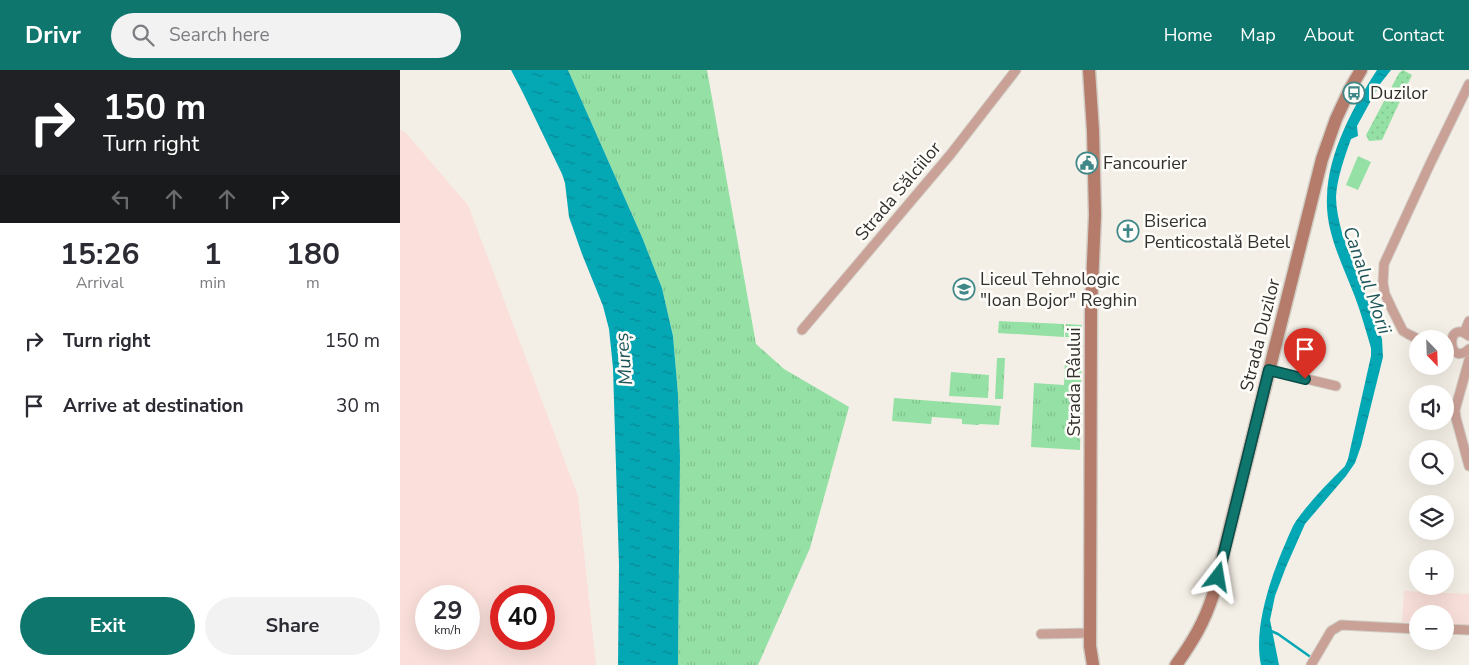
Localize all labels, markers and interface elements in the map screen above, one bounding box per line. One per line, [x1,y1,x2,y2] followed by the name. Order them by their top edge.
[111,13,461,58] search box
[25,19,81,51] text: Drivr
[129,21,157,49] icon: search
[169,22,270,48] text: Search here
[1164,23,1212,47] text: Home
[1240,23,1276,47] text: Map
[1304,23,1354,47] text: About
[1382,23,1444,47] text: Contact
[1342,81,1366,105] bus stop icon: Duzilor
[1370,81,1428,105] place label: Duzilor
[103,84,206,131] text: 150 m
[20,90,85,155] icon: right
[103,129,199,159] text: Turn right
[850,136,947,245] street label: Strada Sălciilor
[1075,151,1099,175] public building icon: Fancourier
[1103,151,1188,175] place label: Fancourier
[107,185,135,213] icon: left
[160,185,188,213] icon: ahead
[213,185,241,213] icon: ahead
[266,185,294,213] icon: right
[1144,209,1291,254] place label: Biserica Penticostală Betel
[1116,219,1140,243] church icon: Biserica Penticostală Betel
[1336,223,1398,338] water label: Canalul Morii
[60,234,139,275] text: 15:26
[204,234,222,275] text: 1
[286,234,340,275] text: 180
[980,267,1137,312] place label: Liceul Tehnologic "Ioan Bojor" Reghin
[76,272,124,294] text: Arrival
[199,272,226,294] text: min
[306,272,320,294] text: m
[1234,276,1286,394] street label: Strada Duzilor
[952,277,976,301] school or university icon: Liceul Tehnologic "Ioan Bojor" Reghin
[20,327,48,355] icon: right
[1062,327,1086,437] street label: Strada Râului
[63,328,150,354] text: Turn right
[325,328,380,354] text: 150 m
[1284,328,1326,379] pin
[1409,330,1454,375] north arrow
[1409,330,1454,650] map controls
[609,331,639,386] water label: Mureș
[1291,335,1319,363] icon: arrive
[1409,385,1454,430] button: sound
[20,392,48,420] icon: arrive
[63,393,244,419] text: Arrive at destination
[336,393,380,419] text: 30 m
[1409,440,1454,485] button: search
[1409,495,1454,540] button: layers
[1191,550,1243,602] position arrow
[1409,550,1454,595] button: +
[490,585,555,650] speed limit sign: 40
[432,594,463,628] text: 29
[20,597,195,655] button: Exit
[205,597,380,655] button: Share
[1409,605,1454,650] button: −
[434,622,461,638] text: km/h

